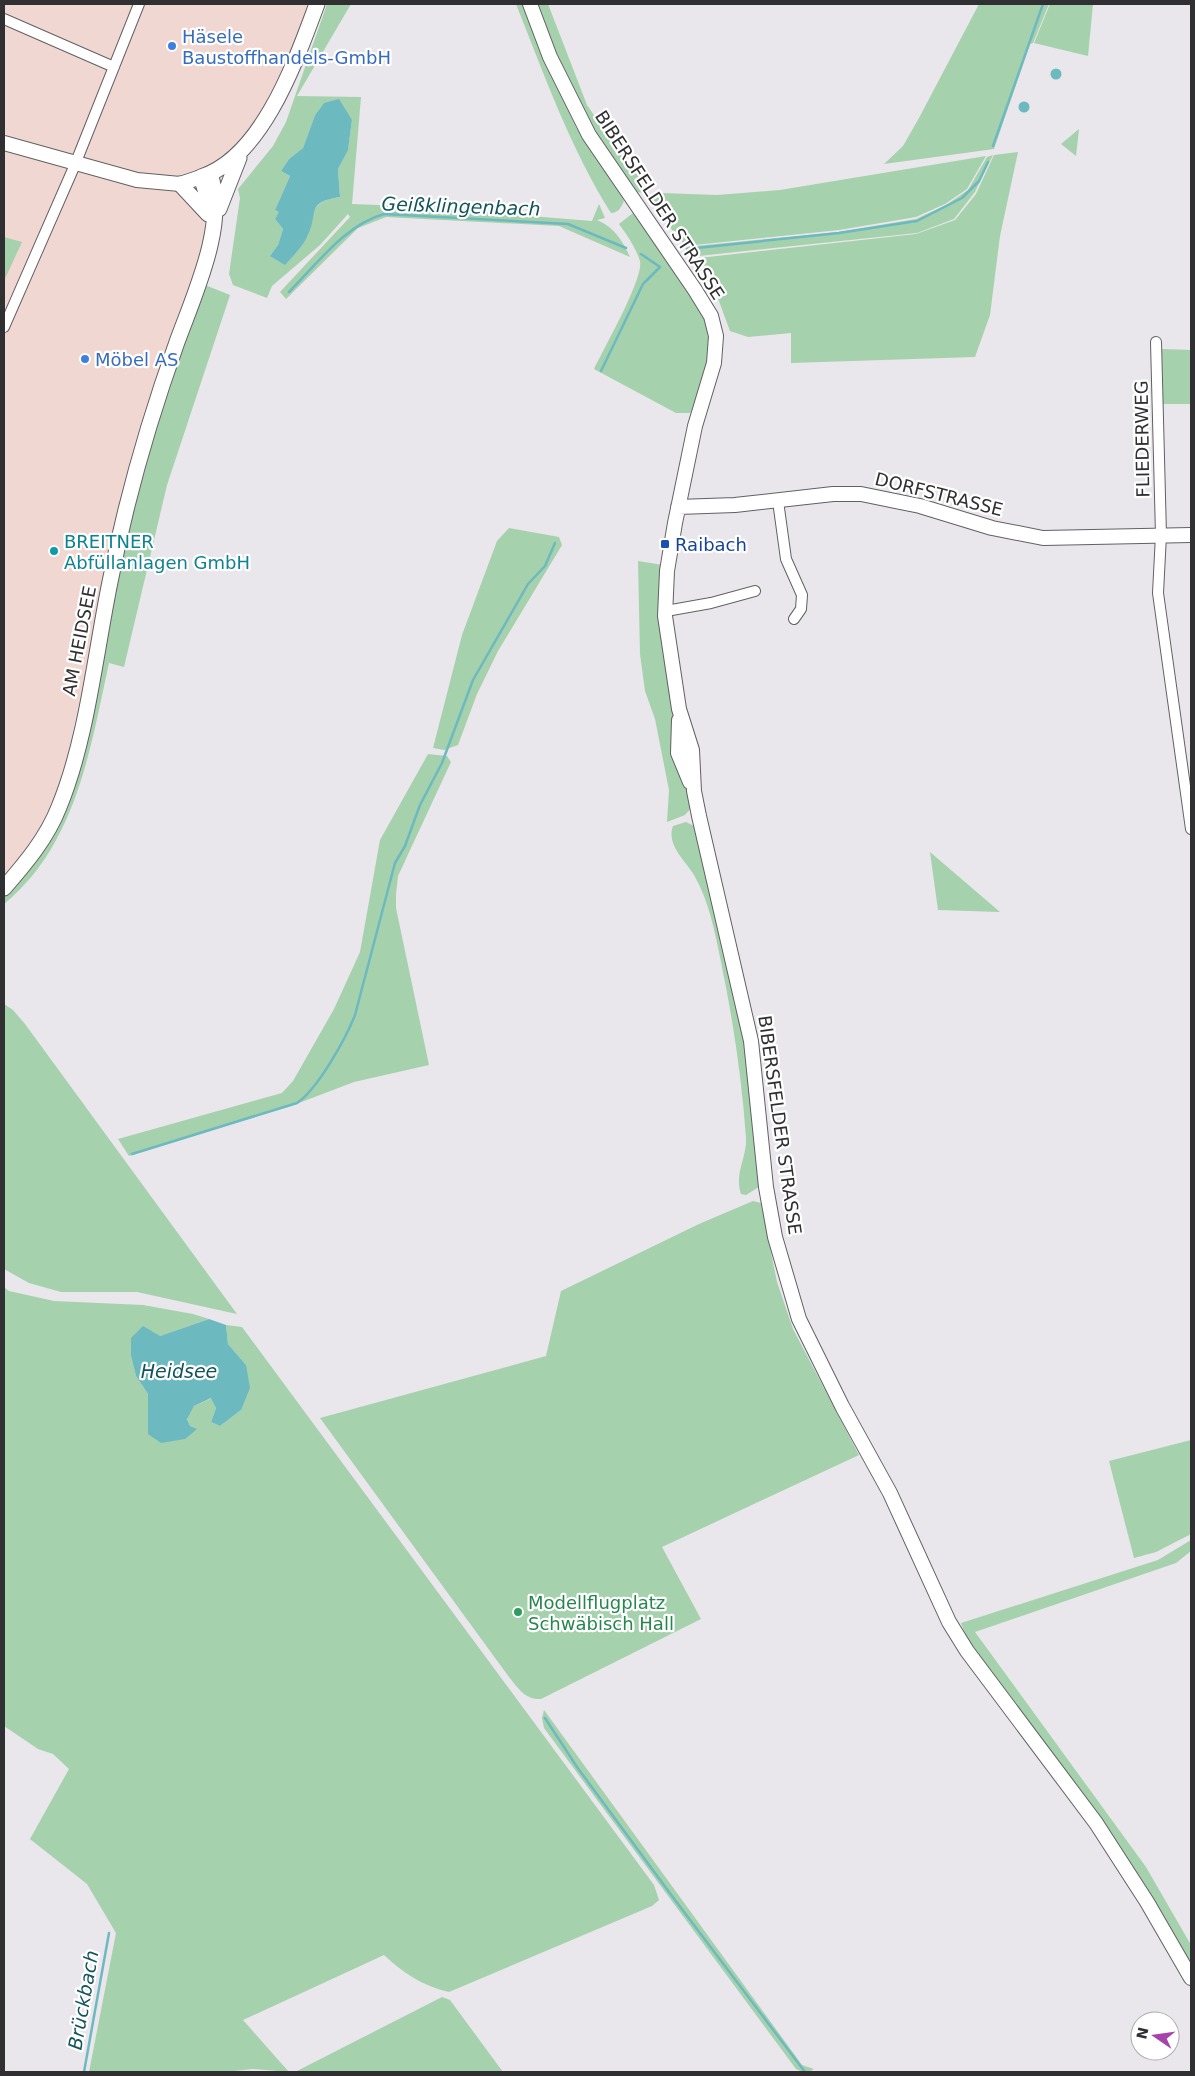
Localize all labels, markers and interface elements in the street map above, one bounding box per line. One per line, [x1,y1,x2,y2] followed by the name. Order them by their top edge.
[182,26,391,68] place label: Häsele Baustoffhandels-GmbH
[166,40,178,52] marker: Häsele Baustoffhandels-GmbH
[591,106,729,304] street label: BIBERSFELDER STRASSE
[381,192,541,220] water label: Geißklingenbach
[95,349,179,370] place label: Möbel AS
[79,353,91,365] marker: Möbel AS
[1130,380,1154,498] street label: FLIEDERWEG
[873,468,1005,520] street label: DORFSTRASSE
[64,531,250,573] place label: BREITNER Abfüllanlagen GmbH
[675,534,747,555] place label: Raibach
[659,538,671,550] marker: Raibach
[48,545,60,557] marker: BREITNER Abfüllanlagen GmbH
[58,584,100,698] street label: AM HEIDSEE
[754,1014,806,1236] street label: BIBERSFELDER STRASSE
[141,1360,217,1382] water label: Heidsee
[528,1592,674,1634] place label: Modellflugplatz Schwäbisch Hall
[512,1606,524,1618] marker: Modellflugplatz Schwäbisch Hall
[63,1949,103,2051] water label: Brückbach
[1130,2011,1180,2061] north arrow
[1133,2026,1151,2041] text: N

